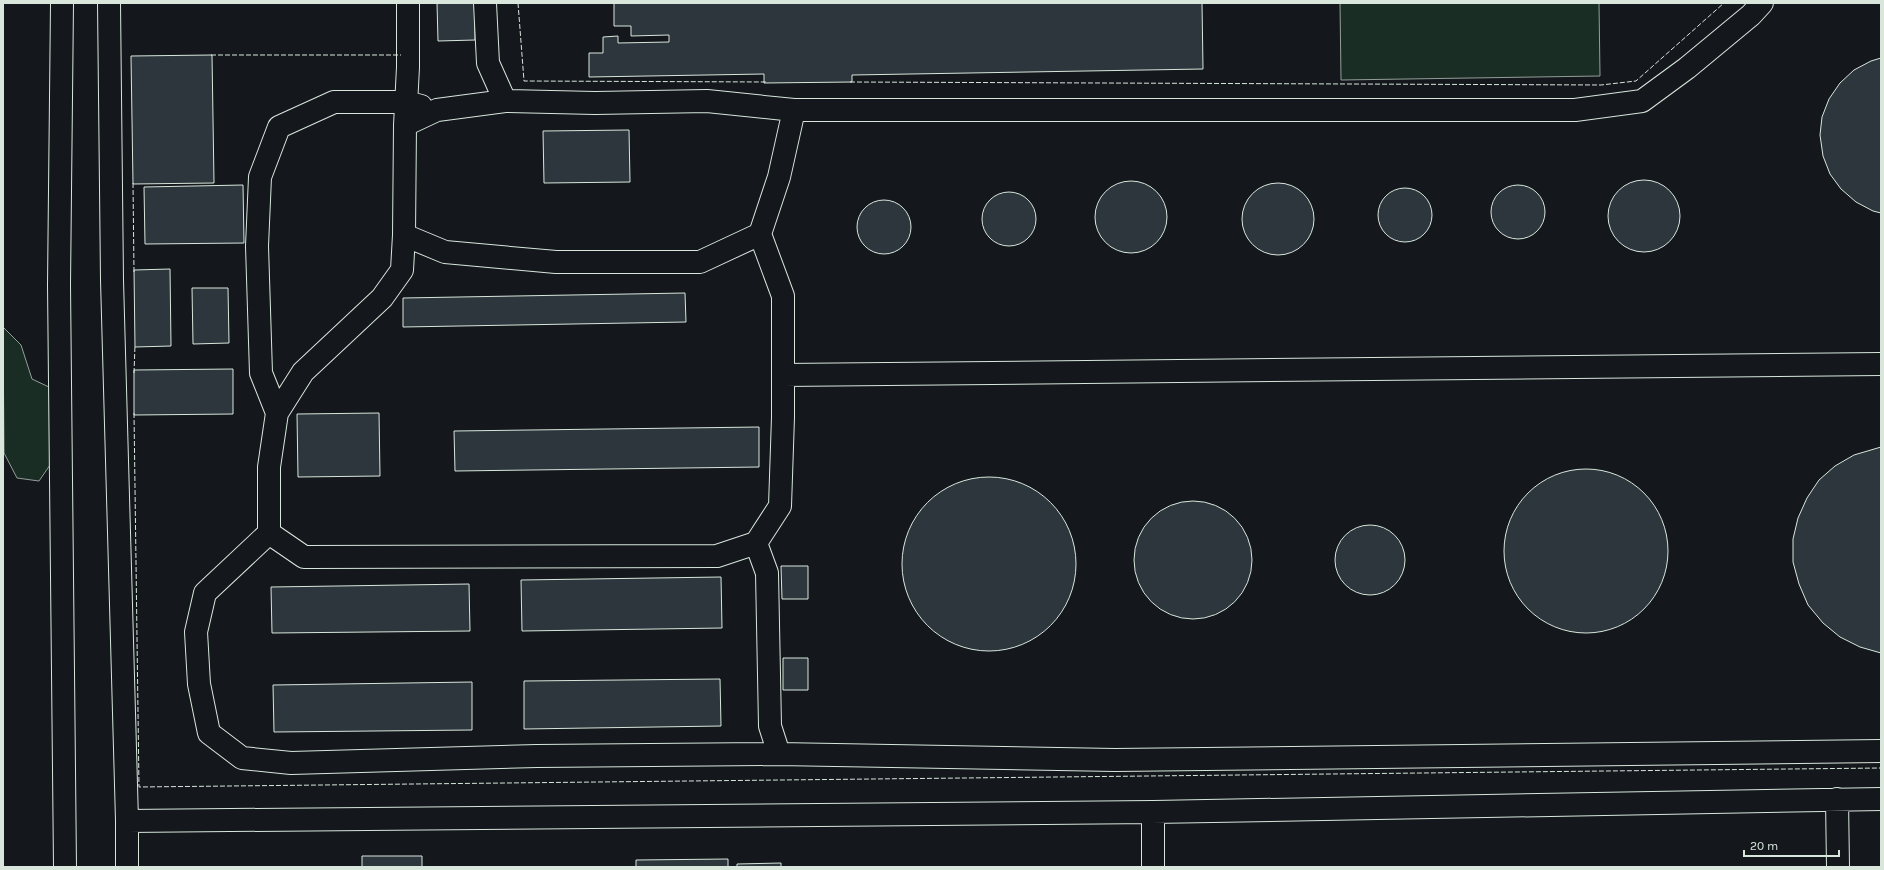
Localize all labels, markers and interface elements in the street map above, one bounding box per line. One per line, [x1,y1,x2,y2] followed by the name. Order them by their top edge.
[1744,832,1839,858] scale bar
[1750,839,1778,853] text: 20 m

